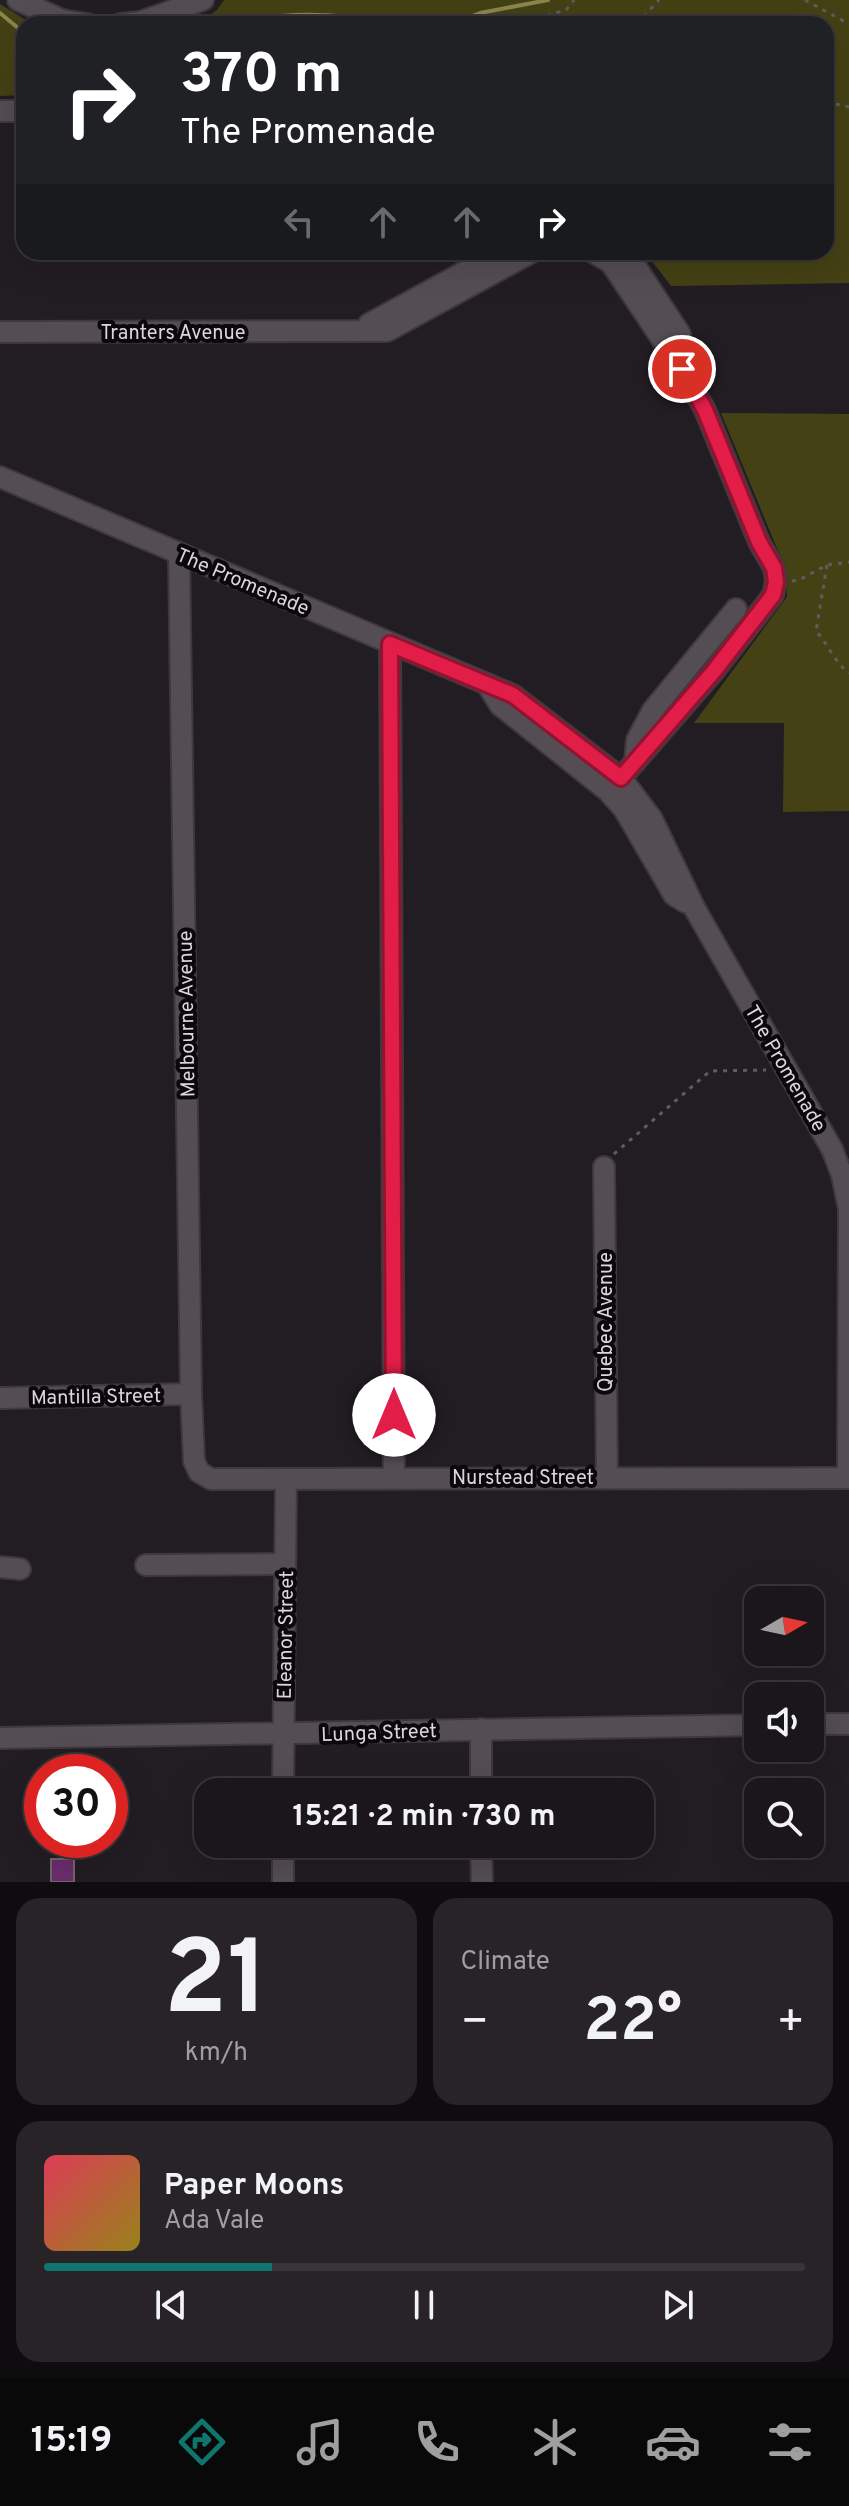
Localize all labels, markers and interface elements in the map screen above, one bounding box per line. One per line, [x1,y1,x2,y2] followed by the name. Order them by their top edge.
[180,42,343,112] text: 370 m
[48,48,152,152] icon: right
[180,111,436,157] text: The Promenade
[277,200,321,244] icon: left
[361,200,405,244] icon: ahead
[445,200,489,244] icon: ahead
[529,200,573,244] icon: right
[100,321,246,347] street label: Tranters Avenue
[648,335,716,403] pin
[660,347,704,391] icon: arrive
[172,543,313,623] street label: The Promenade
[174,930,202,1098] street label: Melbourne Avenue
[738,1001,831,1137] street label: The Promenade
[594,1252,620,1392] street label: Quebec Avenue
[352,1373,436,1457] position arrow
[31,1384,161,1412] street label: Mantilla Street
[452,1466,594,1492] street label: Nurstead Street
[273,1570,301,1700] street label: Eleanor Street
[744,1586,824,1666] north arrow
[744,1586,824,1858] map controls
[744,1682,824,1762] button: sound
[321,1719,437,1749] street label: Lunga Street
[24,1754,128,1858] speed limit sign: 30
[744,1778,824,1858] button: search
[292,1799,556,1836] text: 15:21 · 2 min · 730 m
[164,1919,269,2051] text: 21
[461,1946,550,1979] text: Climate
[584,1986,682,2062] text: 22°
[461,1996,489,2052] text: −
[777,1996,805,2052] text: +
[185,2037,248,2070] text: km/h
[164,2168,344,2205] text: Paper Moons
[164,2205,264,2238] text: Ada Vale
[149,2283,193,2327] icon: previous
[402,2283,446,2327] icon: pause
[656,2283,700,2327] icon: next
[174,2414,230,2470] icon: directions
[292,2414,348,2470] icon: music
[409,2414,465,2470] icon: phone
[527,2414,583,2470] icon: climate
[645,2414,701,2470] icon: car
[762,2414,818,2470] icon: filters
[31,2419,112,2465] text: 15:19

